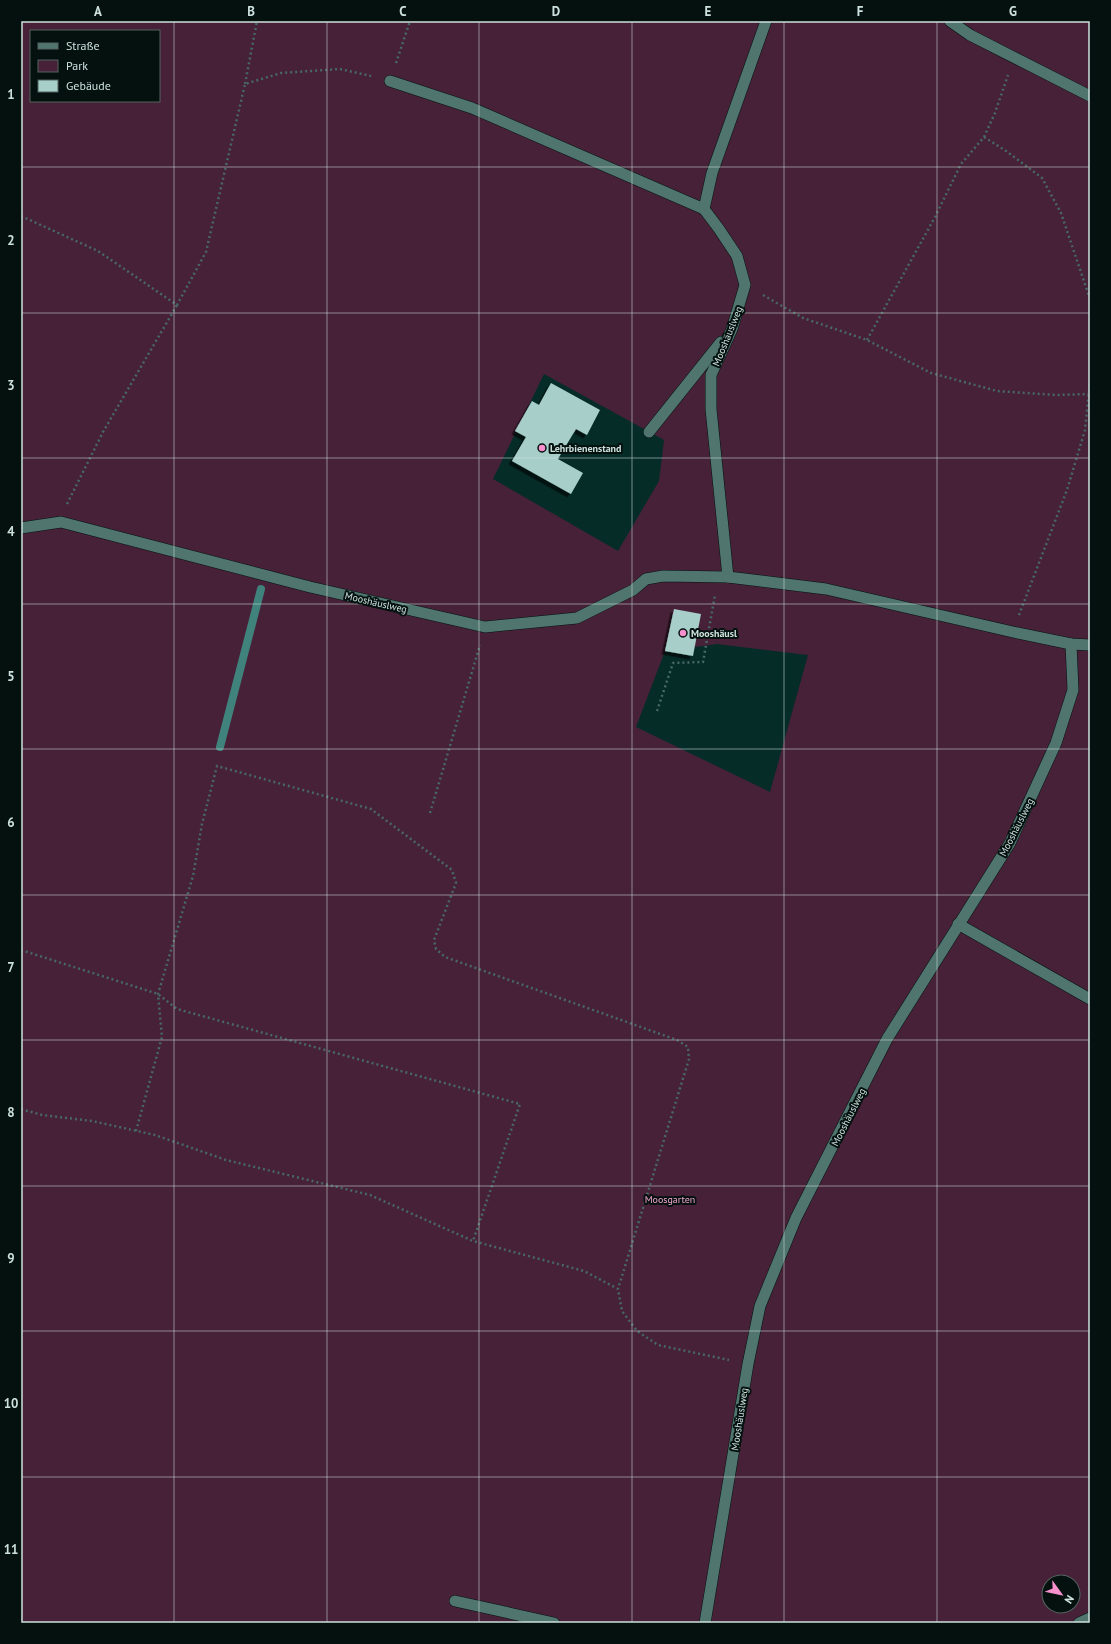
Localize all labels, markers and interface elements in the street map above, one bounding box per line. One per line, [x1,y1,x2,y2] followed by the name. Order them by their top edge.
[94,3,102,20] text: A
[247,3,255,20] text: B
[399,3,407,20] text: C
[552,3,560,20] text: D
[705,3,712,20] text: E
[857,3,864,20] text: F
[1009,3,1017,20] text: G
[30,30,160,102] legend
[66,38,100,53] text: Straße
[66,58,88,73] text: Park
[66,78,111,93] text: Gebäude
[7,86,15,103] text: 1
[7,232,15,249] text: 2
[710,304,745,368] street label: Mooshäuslweg
[7,377,15,394] text: 3
[550,442,621,455] place label: Lehrbienenstand
[537,443,547,453] marker: Lehrbienenstand
[7,523,15,540] text: 4
[344,589,408,616] street label: Mooshäuslweg
[691,627,737,640] place label: Mooshäusl
[678,628,688,638] marker: Mooshäusl
[7,668,15,685] text: 5
[996,796,1037,858] street label: Mooshäuslweg
[7,814,15,831] text: 6
[7,959,15,976] text: 7
[828,1086,869,1148] street label: Mooshäuslweg
[7,1104,15,1121] text: 8
[645,1193,695,1206] park label: Moosgarten
[7,1250,15,1267] text: 9
[728,1387,751,1451] street label: Mooshäuslweg
[4,1395,18,1412] text: 10
[4,1541,18,1558] text: 11
[1041,1574,1081,1614] north arrow
[1062,1593,1077,1606] text: N

